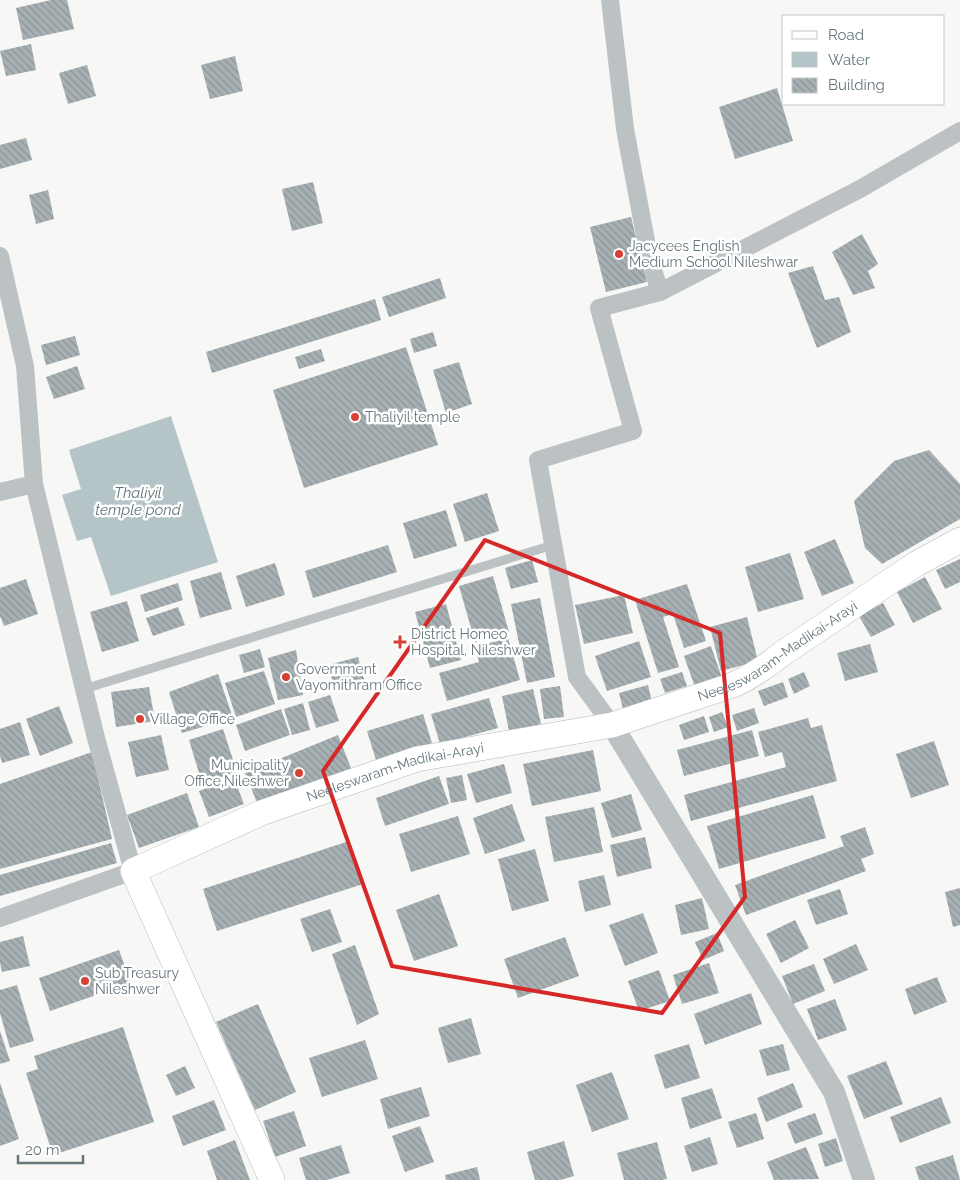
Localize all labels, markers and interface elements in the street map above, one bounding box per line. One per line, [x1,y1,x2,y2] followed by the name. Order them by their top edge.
[782,15,945,105] legend
[828,26,864,44] text: Road
[828,51,871,69] text: Water
[828,76,885,94] text: Building
[629,238,798,270] place label: Jacycees English Medium School Nileshwar
[613,248,625,260] marker: Jacycees English Medium School Nileshwar
[365,409,460,425] place label: Thaliyil temple
[349,411,361,423] marker: Thaliyil temple
[95,484,182,519] water label: Thaliyil temple pond
[696,598,860,704] street label: Neeleswaram-Madikai-Arayi
[411,626,536,658] place label: District Homeo Hospital, Nileshwer
[393,635,407,649] marker: District Homeo Hospital, Nileshwer
[296,661,422,693] place label: Government Vayomithram Office
[280,671,292,683] marker: Government Vayomithram Office
[150,711,235,727] place label: Village Office
[134,713,146,725] marker: Village Office
[304,740,485,805] street label: Neeleswaram-Madikai-Arayi
[184,757,289,789] place label: Municipality Office,Nileshwer
[293,767,305,779] marker: Municipality Office,Nileshwer
[95,965,179,997] place label: Sub Treasury Nileshwer
[79,975,91,987] marker: Sub Treasury Nileshwer
[18,1132,82,1164] scale bar
[25,1141,60,1159] text: 20 m

